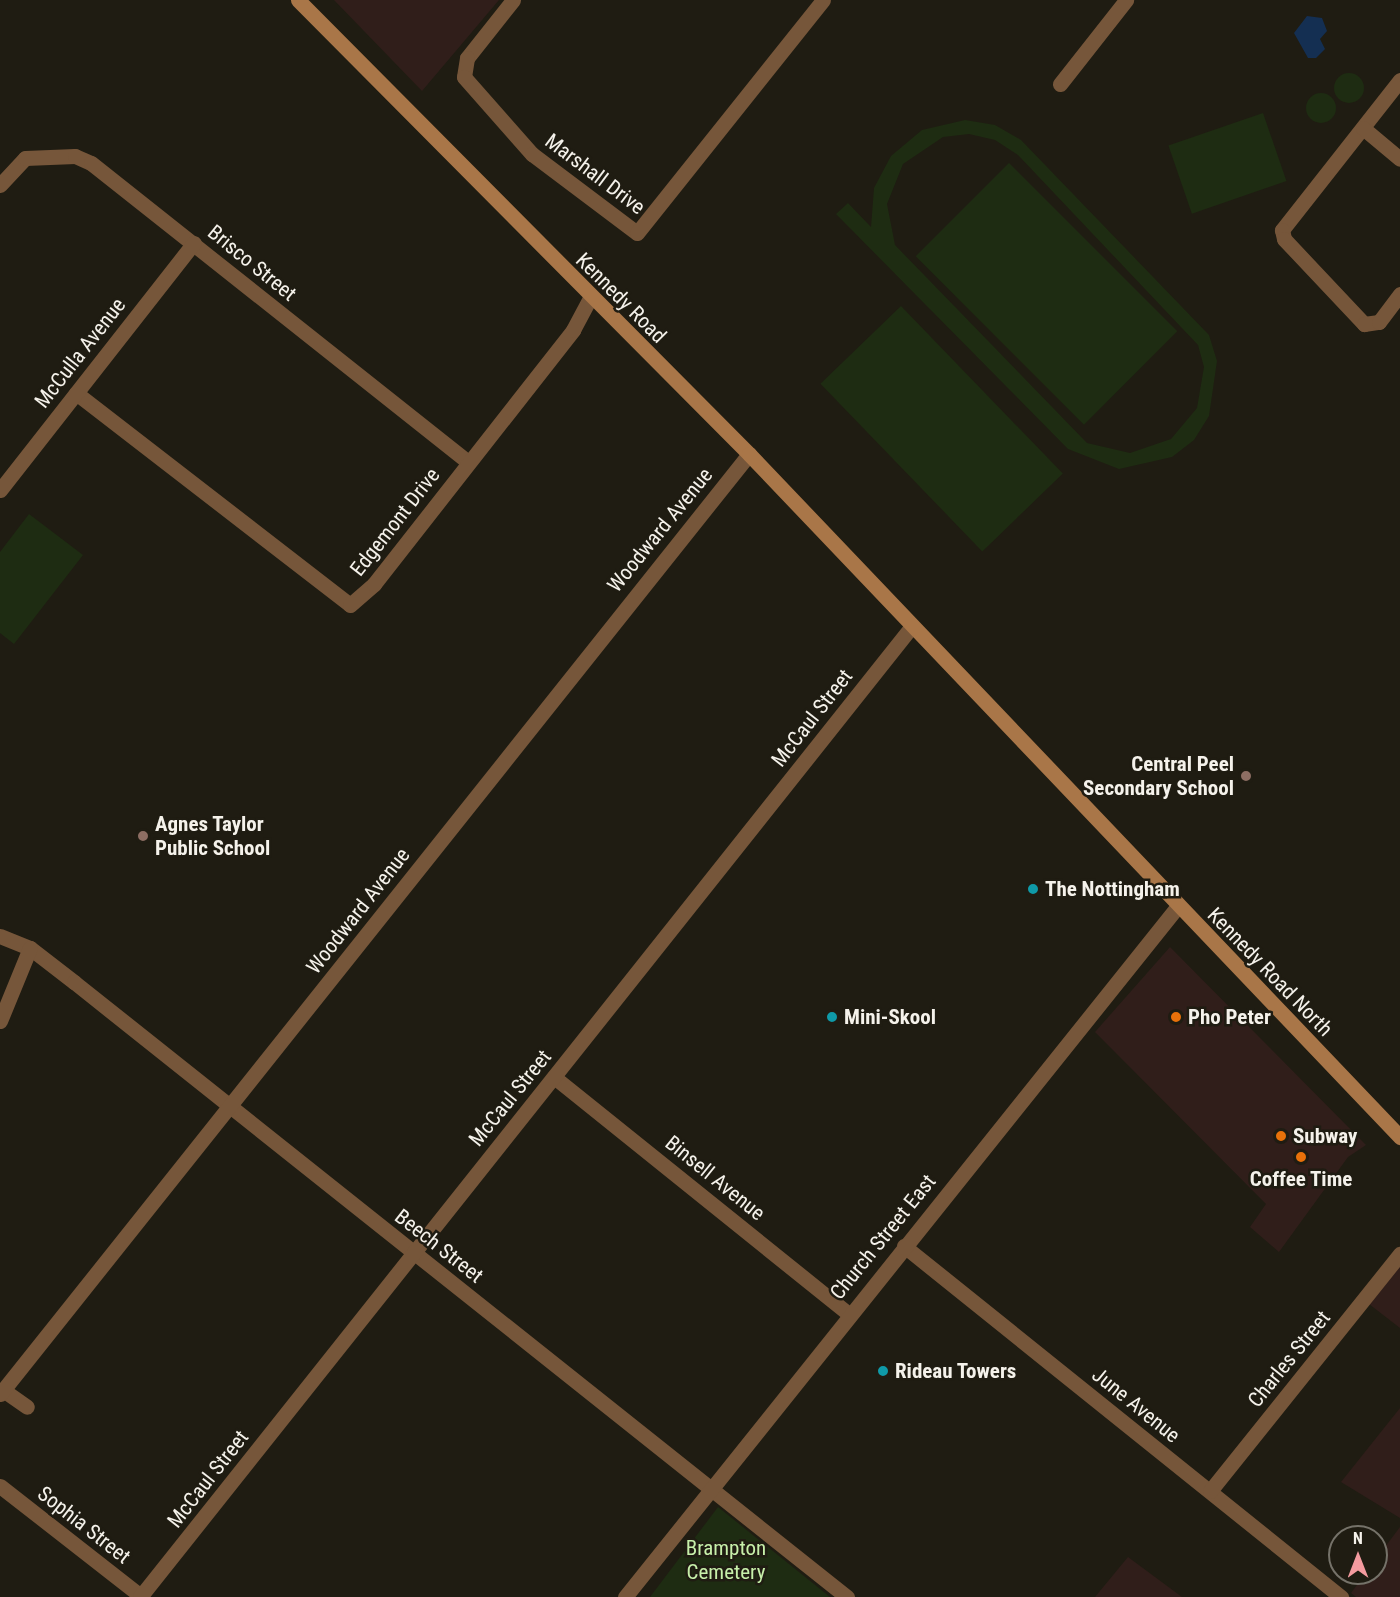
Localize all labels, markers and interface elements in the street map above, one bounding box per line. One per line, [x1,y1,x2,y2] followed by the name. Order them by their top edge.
[540,128,650,220] street label: Marshall Drive
[203,220,301,306] street label: Brisco Street
[571,248,671,348] street label: Kennedy Road
[29,293,131,413] street label: McCulla Avenue
[345,463,445,581] street label: Edgemont Drive
[602,463,718,597] street label: Woodward Avenue
[766,664,858,772] street label: McCaul Street
[1083,751,1234,801] place label: Central Peel Secondary School
[1239,769,1253,783] marker: Central Peel Secondary School
[155,811,270,861] place label: Agnes Taylor Public School
[136,829,150,843] marker: Agnes Taylor Public School
[301,843,415,979] street label: Woodward Avenue
[1045,876,1180,902] place label: The Nottingham
[1026,882,1040,896] marker: The Nottingham
[1202,902,1338,1042] street label: Kennedy Road North
[844,1004,936,1030] place label: Mini-Skool
[1188,1004,1271,1030] place label: Pho Peter
[825,1010,839,1024] marker: Mini-Skool
[1169,1010,1183,1024] marker: Pho Peter
[464,1045,556,1151] street label: McCaul Street
[1293,1123,1357,1149] place label: Subway
[1274,1129,1288,1143] marker: Subway
[660,1130,770,1226] street label: Binsell Avenue
[1294,1150,1308,1164] marker: Coffee Time
[1249,1166,1353,1192] place label: Coffee Time
[825,1169,941,1305] street label: Church Street East
[390,1204,488,1288] street label: Beech Street
[1242,1306,1336,1412] street label: Charles Street
[895,1358,1017,1384] place label: Rideau Towers
[1087,1362,1185,1448] street label: June Avenue
[876,1364,890,1378] marker: Rideau Towers
[162,1425,254,1533] street label: McCaul Street
[33,1481,135,1569] street label: Sophia Street
[1328,1525,1388,1585] north arrow
[1353,1529,1363,1548] text: N
[686,1535,766,1585] park label: Brampton Cemetery

